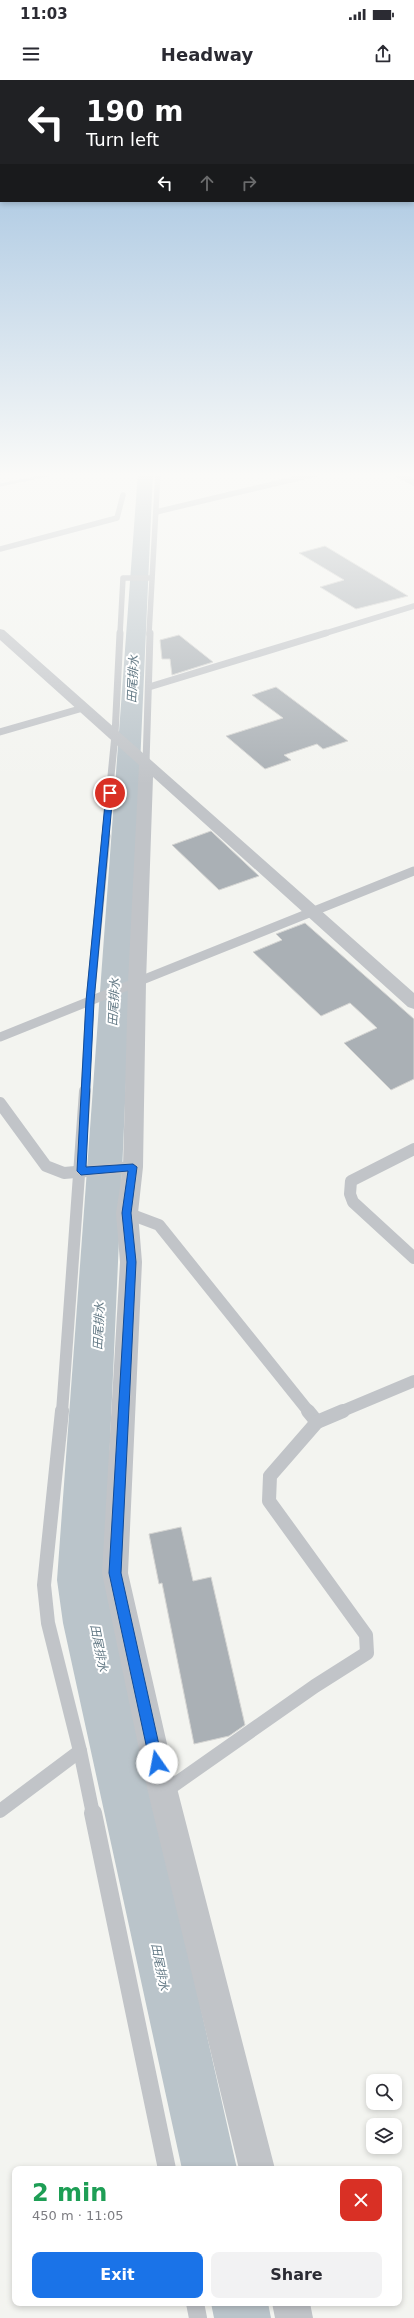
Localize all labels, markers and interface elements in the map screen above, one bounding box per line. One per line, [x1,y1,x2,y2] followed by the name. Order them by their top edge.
[20,5,68,23] text: 11:03
[20,43,42,65] icon: menu
[372,43,394,65] icon: share
[161,44,253,65] text: Headway
[86,95,183,128] text: 190 m
[20,96,72,148] icon: left
[86,129,159,150] text: Turn left
[154,172,176,194] icon: left
[196,172,218,194] icon: ahead
[238,172,260,194] icon: right
[125,654,141,703] water label: 田尾排水
[93,776,127,810] pin
[99,782,121,804] icon: arrive
[106,977,122,1026] water label: 田尾排水
[91,1301,107,1350] water label: 田尾排水
[88,1623,111,1674] water label: 田尾排水
[136,1742,178,1784] position arrow
[149,1942,172,1993] water label: 田尾排水
[366,2074,402,2154] map controls
[366,2074,402,2110] button: search
[366,2118,402,2154] button: layers
[32,2179,107,2207] text: 2 min
[340,2179,382,2221] button: close
[32,2208,123,2223] text: 450 m · 11:05
[32,2252,203,2298] button: Exit
[211,2252,382,2298] button: Share

